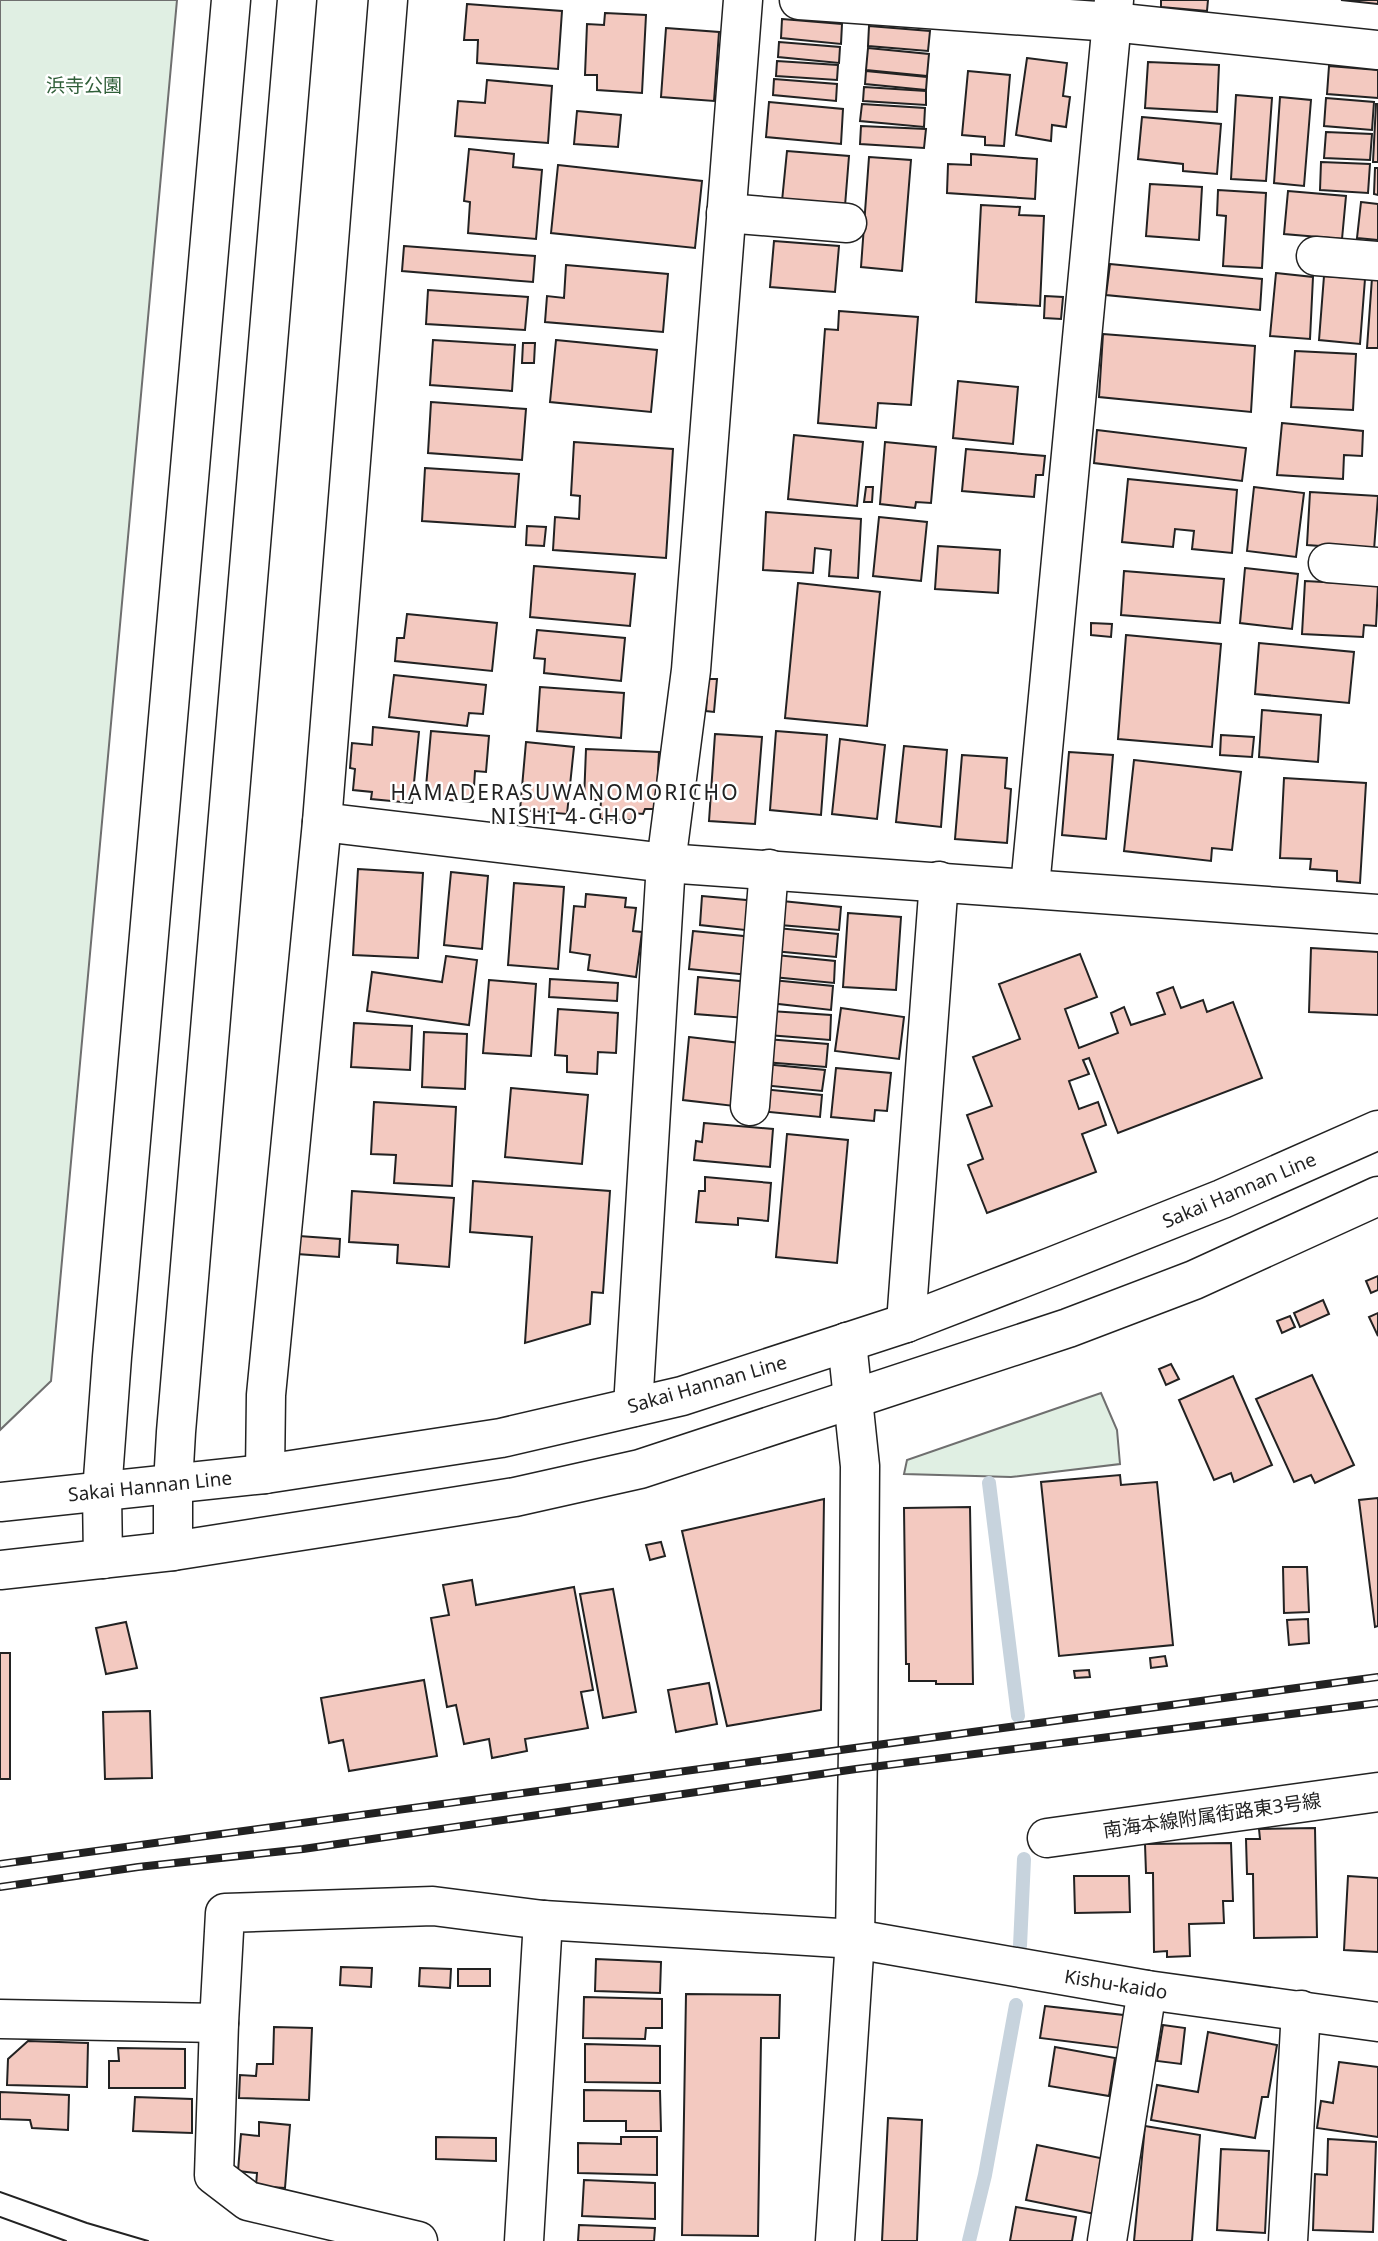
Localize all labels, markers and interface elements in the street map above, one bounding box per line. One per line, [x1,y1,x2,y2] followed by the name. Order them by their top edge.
[46,72,122,98] park label: 浜寺公園
[390,778,740,830] district label: HAMADERASUWANOMORICHO NISHI 4-CHO
[1158,1146,1320,1234] street label: Sakai Hannan Line
[624,1349,790,1419] street label: Sakai Hannan Line
[67,1464,233,1508] street label: Sakai Hannan Line
[1101,1787,1323,1843] street label: 南海本線附属街路東3号線
[1062,1963,1170,2005] street label: Kishu-kaido

